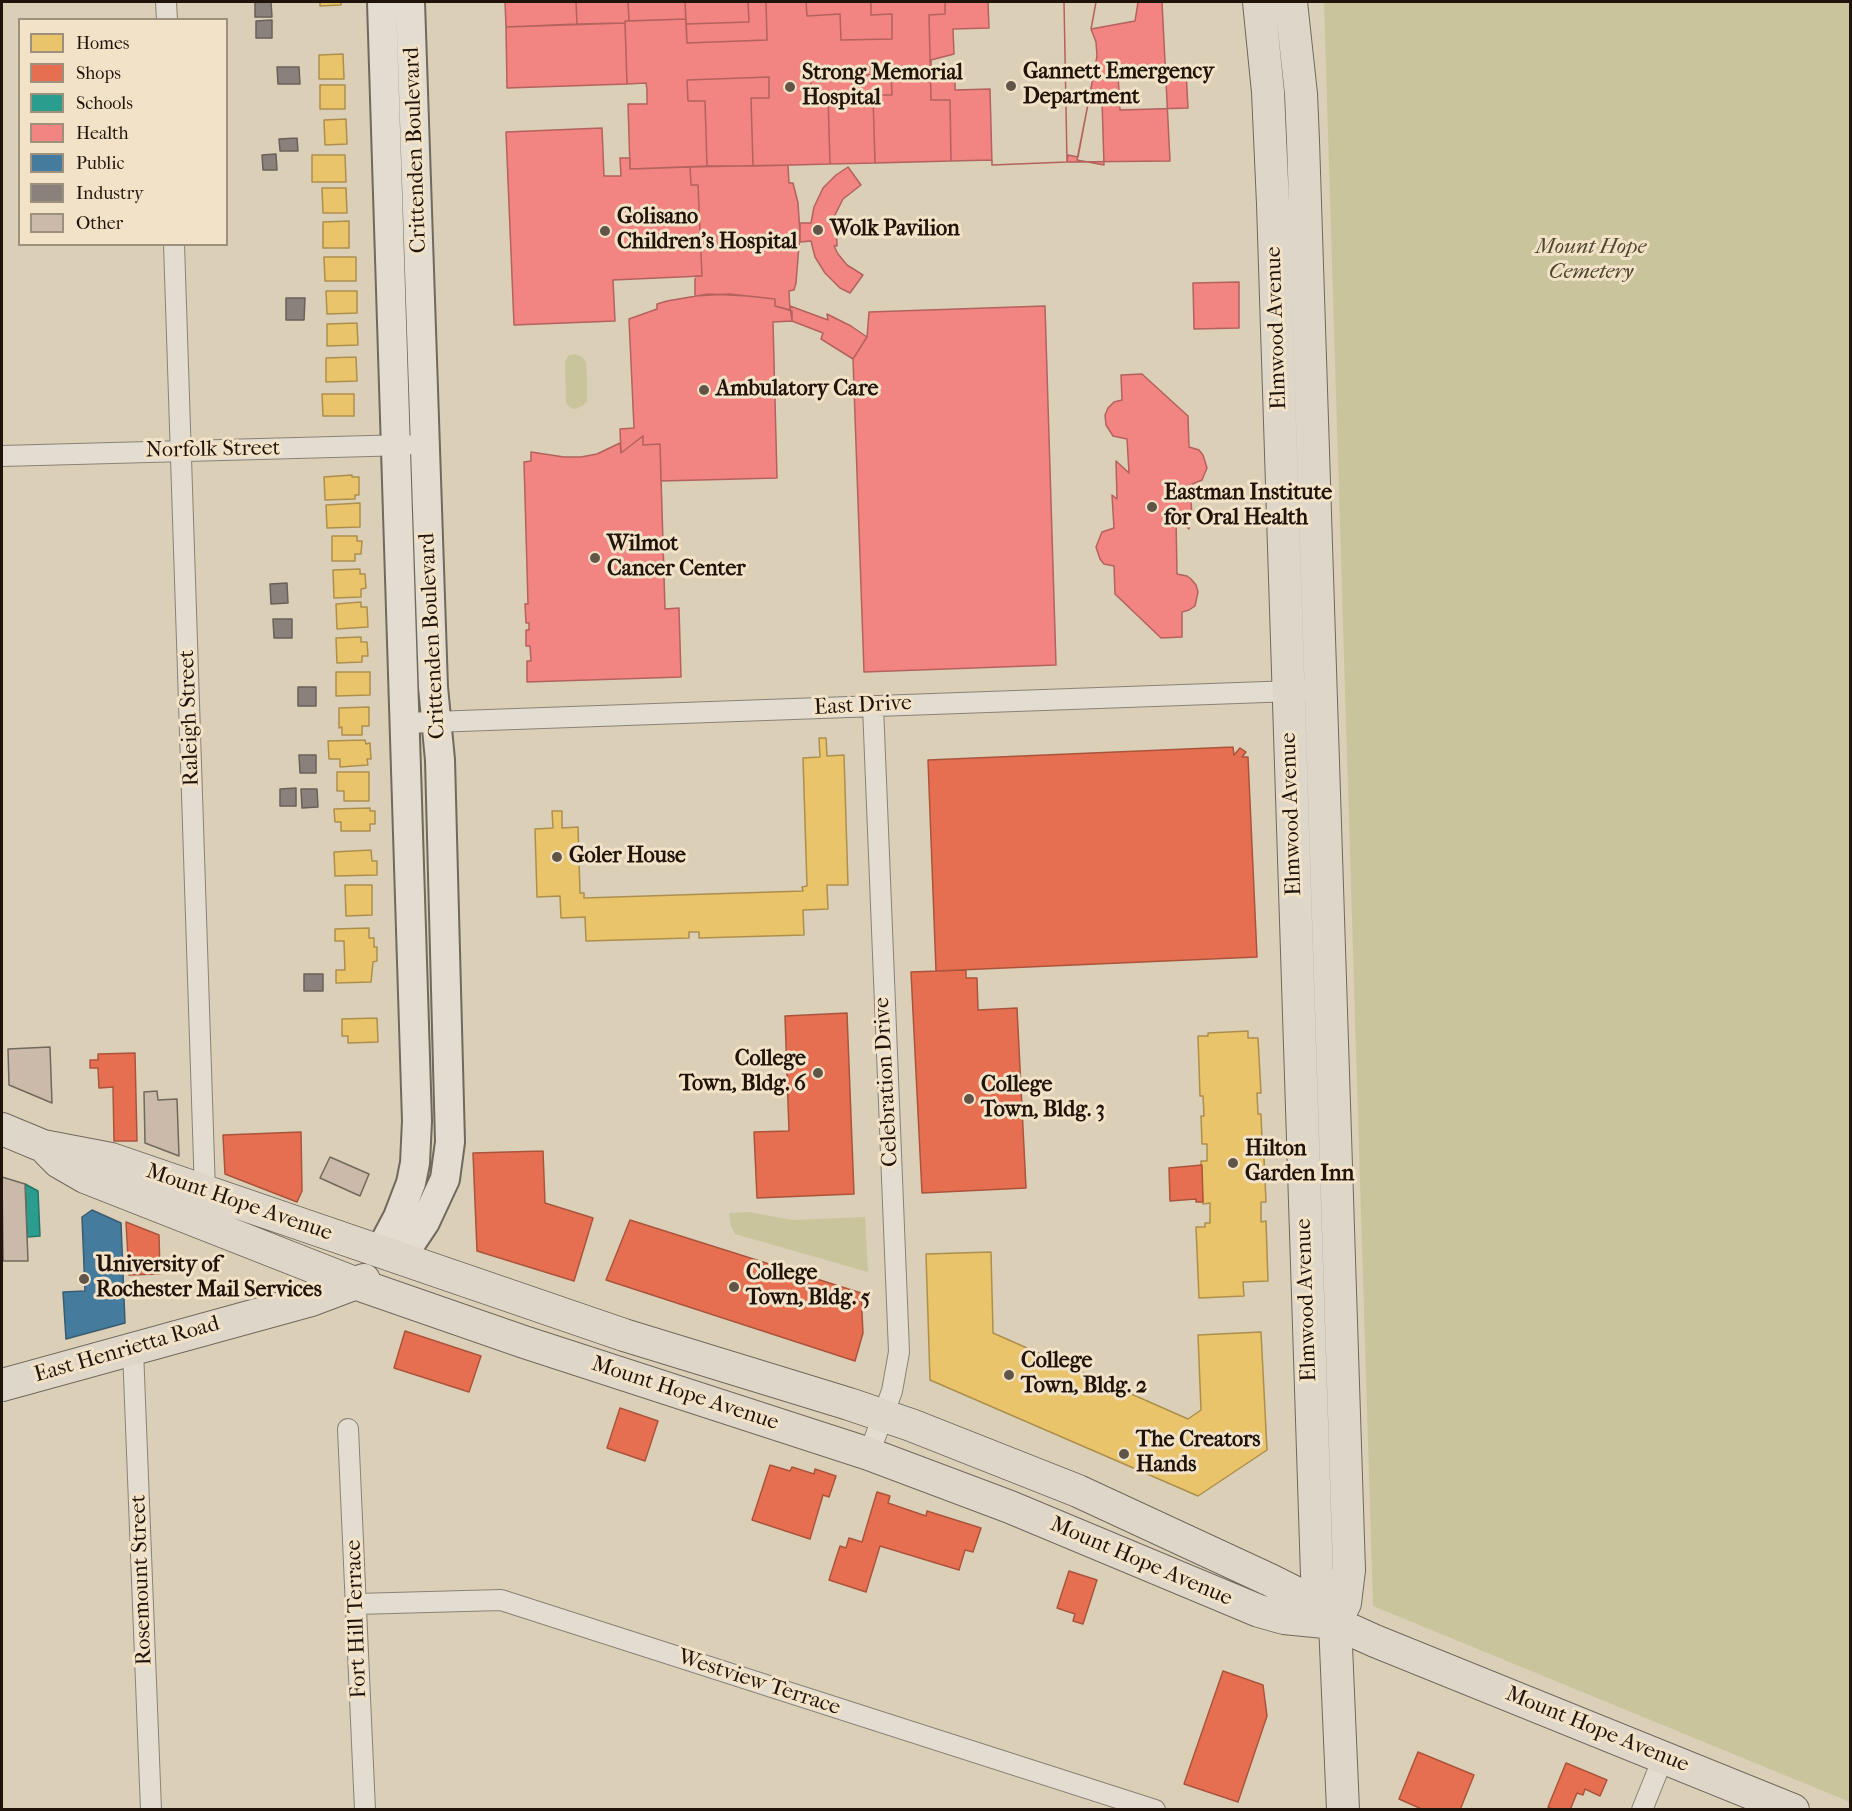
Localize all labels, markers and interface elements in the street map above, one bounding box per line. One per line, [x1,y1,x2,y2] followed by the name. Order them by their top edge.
[18,18,228,246] legend
[76,33,130,54] text: Homes
[399,46,433,254] street label: Crittenden Boulevard
[1023,60,1214,112] place label: Gannett Emergency Department
[802,61,963,112] place label: Strong Memorial Hospital
[76,63,121,84] text: Shops
[1004,79,1018,93] marker: Gannett Emergency Department
[783,80,797,94] marker: Strong Memorial Hospital
[76,93,133,114] text: Schools
[76,123,129,144] text: Health
[76,153,124,174] text: Public
[76,183,144,204] text: Industry
[617,205,797,256] place label: Golisano Children's Hospital
[76,213,123,234] text: Other
[830,217,960,243] place label: Wolk Pavilion
[811,223,825,237] marker: Wolk Pavilion
[598,224,612,238] marker: Golisano Children's Hospital
[1536,235,1646,286] park label: Mount Hope Cemetery
[1261,246,1293,410] street label: Elmwood Avenue
[716,377,878,403] place label: Ambulatory Care
[697,383,711,397] marker: Ambulatory Care
[145,436,281,464] street label: Norfolk Street
[1164,481,1332,532] place label: Eastman Institute for Oral Health
[1145,500,1159,514] marker: Eastman Institute for Oral Health
[414,532,452,740] street label: Crittenden Boulevard
[607,532,746,584] place label: Wilmot Cancer Center
[588,551,602,565] marker: Wilmot Cancer Center
[174,649,206,787] street label: Raleigh Street
[813,690,913,722] street label: East Drive
[1276,732,1308,896] street label: Elmwood Avenue
[569,844,686,870] place label: Goler House
[550,850,564,864] marker: Goler House
[869,997,905,1167] street label: Celebration Drive
[679,1047,806,1098] place label: College Town, Bldg. 6
[811,1066,825,1080] marker: College Town, Bldg. 6
[981,1073,1105,1124] place label: College Town, Bldg. 3
[962,1092,976,1106] marker: College Town, Bldg. 3
[1245,1137,1354,1188] place label: Hilton Garden Inn
[1226,1156,1240,1170] marker: Hilton Garden Inn
[142,1159,336,1247] street label: Mount Hope Avenue
[1291,1218,1323,1382] street label: Elmwood Avenue
[96,1253,322,1304] place label: University of Rochester Mail Services
[746,1261,870,1312] place label: College Town, Bldg. 5
[77,1272,91,1286] marker: University of Rochester Mail Services
[727,1280,741,1294] marker: College Town, Bldg. 5
[31,1311,223,1389] street label: East Henrietta Road
[1021,1349,1147,1400] place label: College Town, Bldg. 2
[588,1351,782,1437] street label: Mount Hope Avenue
[1002,1368,1016,1382] marker: College Town, Bldg. 2
[1136,1428,1260,1480] place label: The Creators Hands
[1117,1447,1131,1461] marker: The Creators Hands
[126,1494,158,1666] street label: Rosemount Street
[1046,1512,1236,1612] street label: Mount Hope Avenue
[341,1539,373,1699] street label: Fort Hill Terrace
[674,1644,844,1722] street label: Westview Terrace
[1502,1681,1692,1779] street label: Mount Hope Avenue

